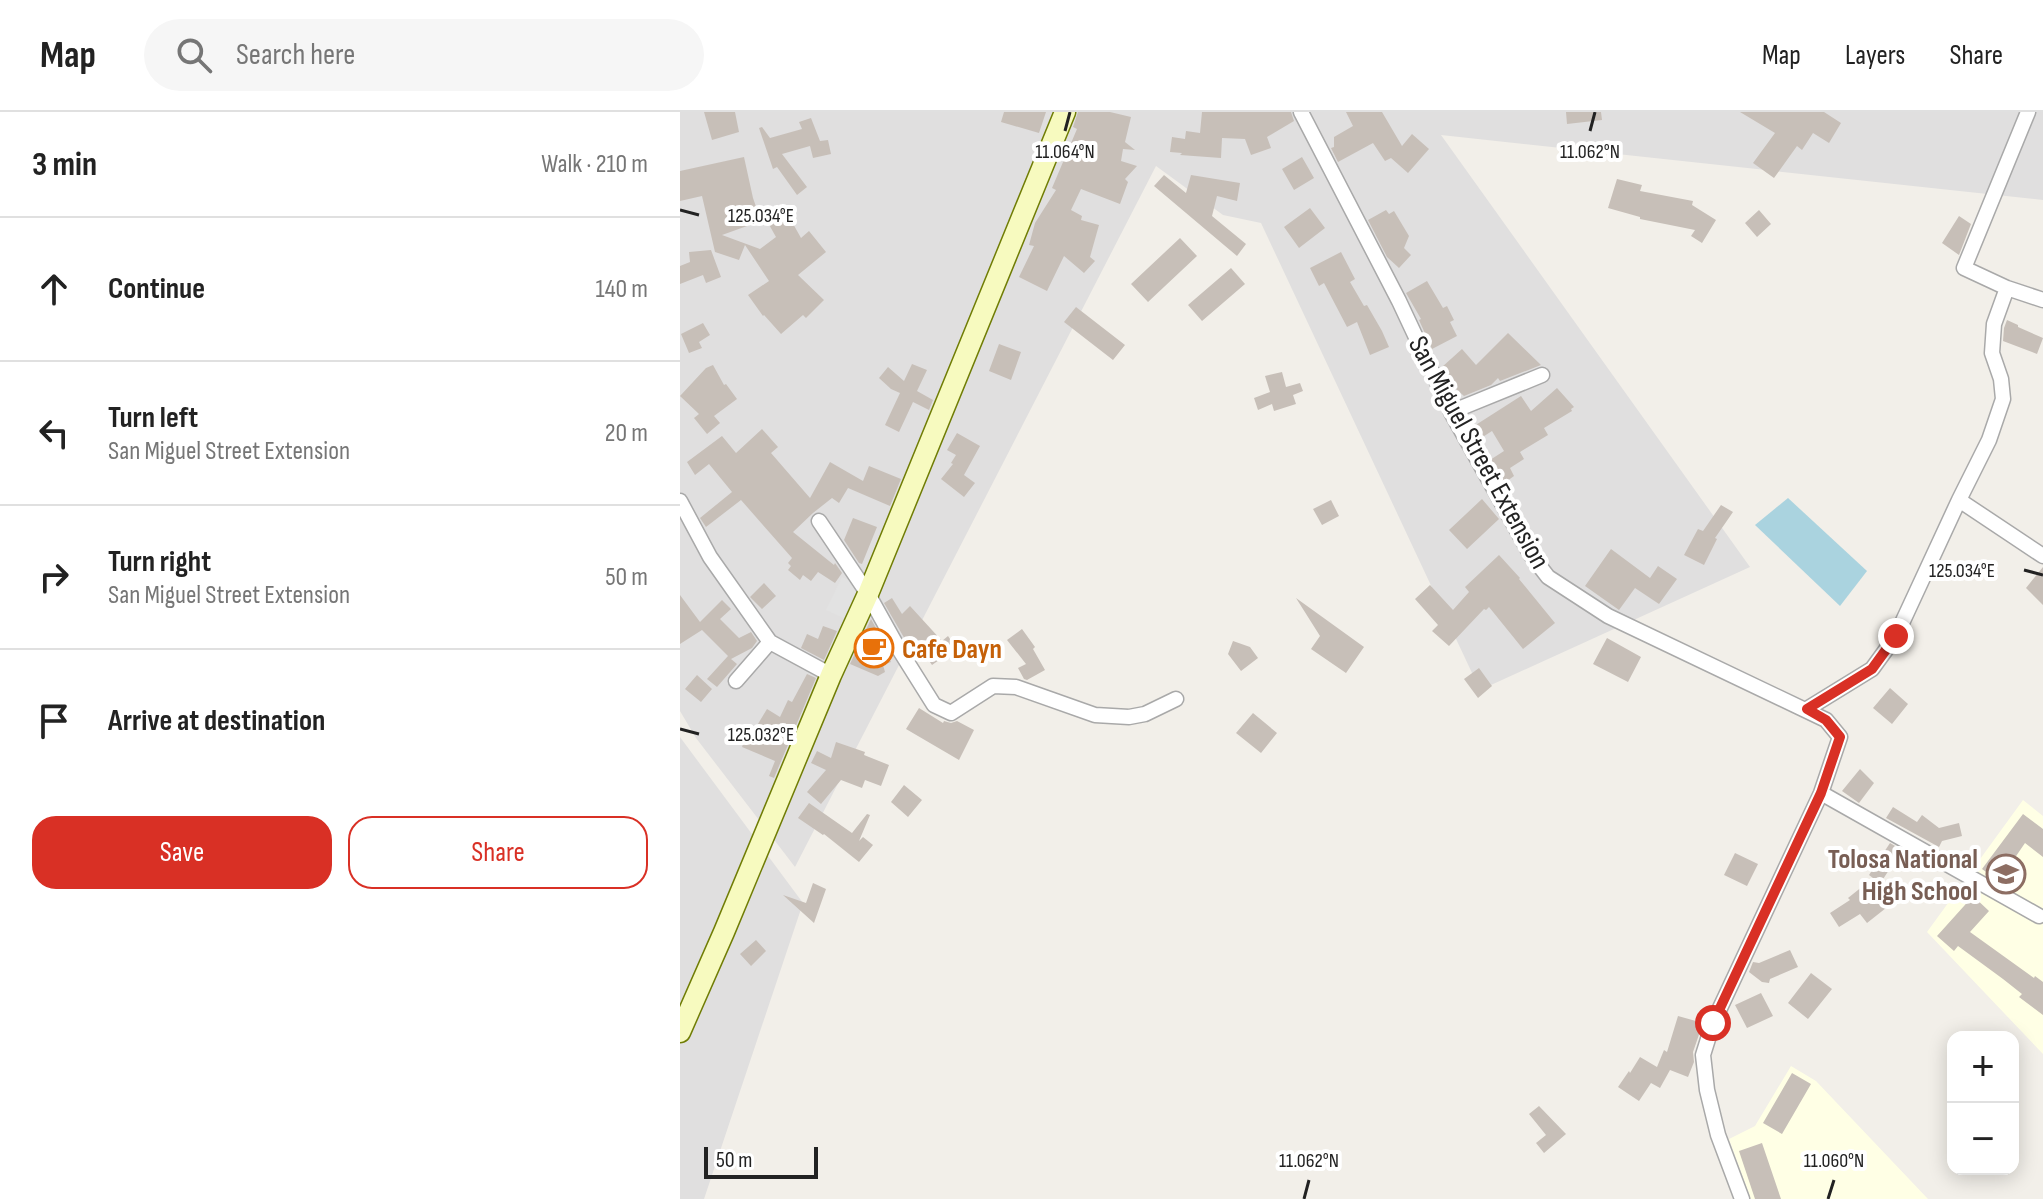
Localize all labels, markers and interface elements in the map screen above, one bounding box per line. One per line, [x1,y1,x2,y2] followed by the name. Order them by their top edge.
[144,19,704,91] search box
[40,33,96,78] text: Map
[172,33,216,77] icon: search
[236,37,355,73] text: Search here
[1762,39,1801,72] text: Map
[1845,39,1905,72] text: Layers
[1949,39,2003,72] text: Share
[1035,140,1095,164] text: 11.064°N
[1560,140,1620,164] text: 11.062°N
[32,144,97,185] text: 3 min
[541,149,648,180] text: Walk · 210 m
[728,204,794,228] text: 125.034°E
[32,267,76,311] icon: ahead
[108,271,205,307] text: Continue
[596,274,648,305] text: 140 m
[1401,331,1556,575] street label: San Miguel Street Extension
[108,400,198,436] text: Turn left
[32,411,76,455] icon: left
[605,418,648,449] text: 20 m
[108,436,350,467] text: San Miguel Street Extension
[108,544,211,580] text: Turn right
[32,555,76,599] icon: right
[1929,559,1995,583] text: 125.034°E
[605,562,648,593] text: 50 m
[108,580,350,611] text: San Miguel Street Extension
[1878,618,1914,654] route end
[853,627,895,669] cafe icon: Cafe Dayn
[902,633,1002,666] place label: Cafe Dayn
[32,699,76,743] icon: arrive
[108,703,325,739] text: Arrive at destination
[728,723,794,747] text: 125.032°E
[32,816,332,889] button: Save
[348,816,648,889] button: Share
[1828,843,1978,908] place label: Tolosa National High School
[1985,853,2027,895] school or university icon: Tolosa National High School
[1695,1005,1731,1041] route start
[1947,1031,2019,1175] map controls
[1947,1031,2019,1103] button: +
[1947,1103,2019,1175] button: −
[704,1143,818,1179] scale bar
[716,1147,752,1174] text: 50 m
[1279,1149,1339,1173] text: 11.062°N
[1804,1149,1864,1173] text: 11.060°N

